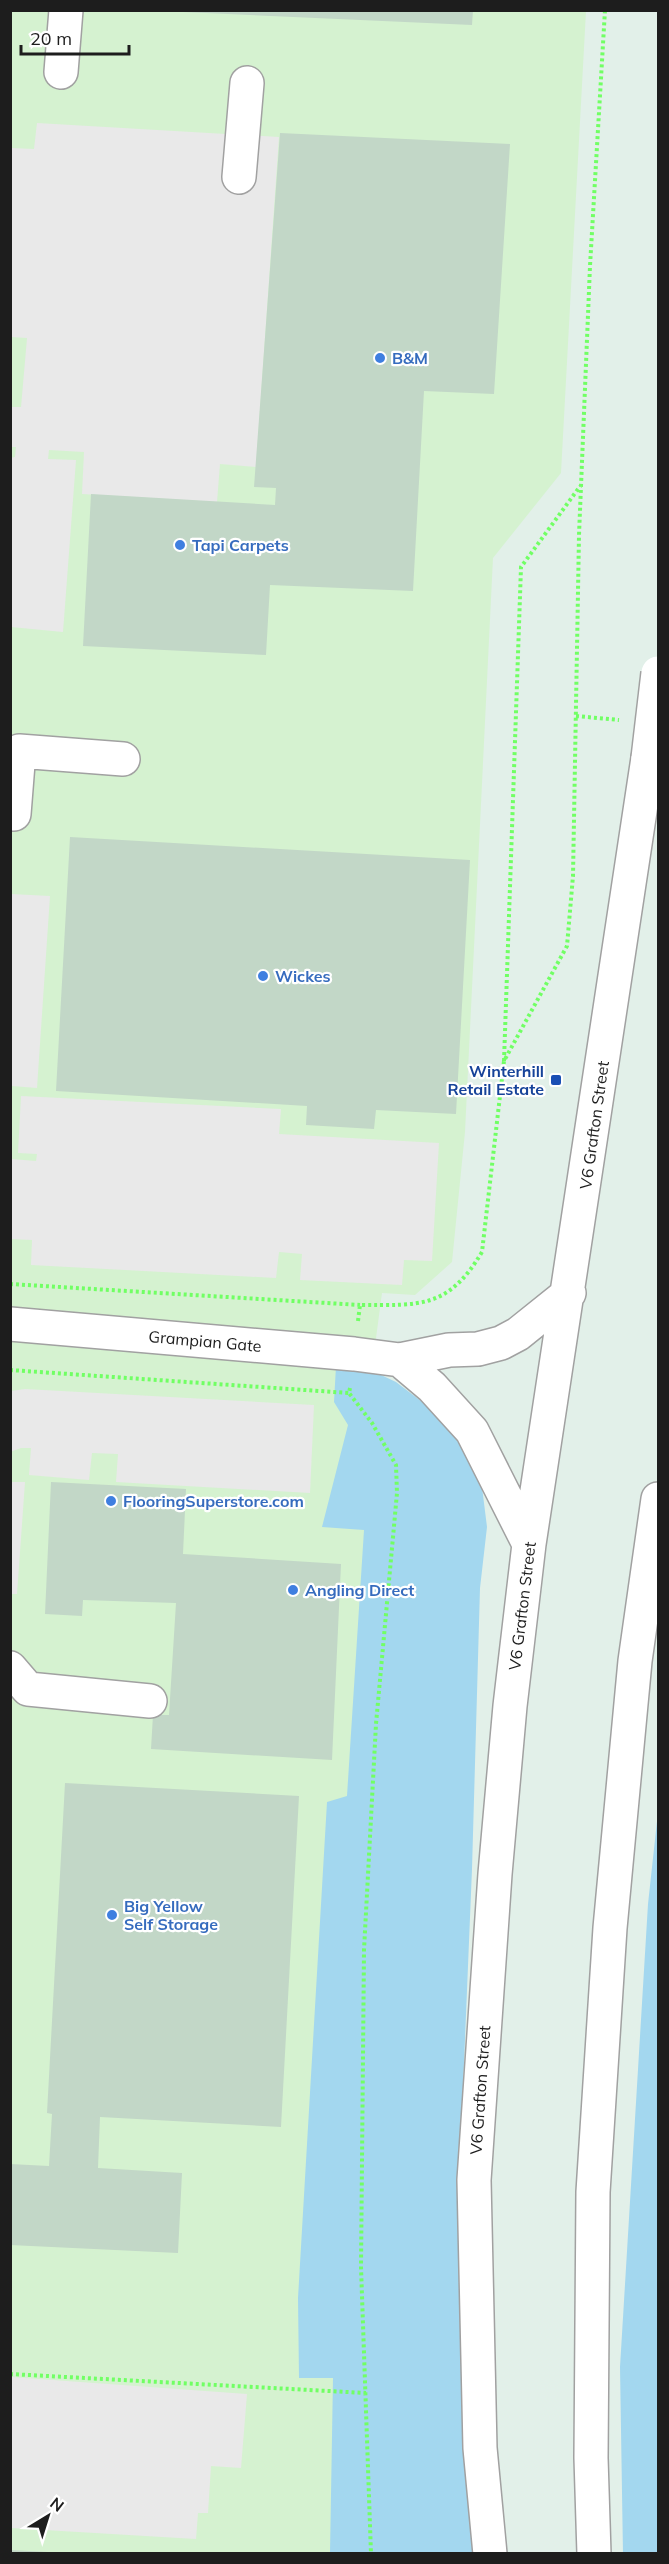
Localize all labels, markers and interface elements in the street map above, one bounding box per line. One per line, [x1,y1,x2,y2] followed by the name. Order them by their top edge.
[21,18,129,56] scale bar
[30,27,72,50] text: 20 m
[392,348,428,368] place label: B&M
[373,351,387,365] marker: B&M
[192,535,289,555] place label: Tapi Carpets
[173,538,187,552] marker: Tapi Carpets
[275,966,331,986] place label: Wickes
[256,969,270,983] marker: Wickes
[575,1059,613,1190] street label: V6 Grafton Street
[447,1061,544,1099] place label: Winterhill Retail Estate
[549,1073,563,1087] marker: Winterhill Retail Estate
[148,1326,262,1356] street label: Grampian Gate
[123,1491,304,1511] place label: FlooringSuperstore.com
[104,1494,118,1508] marker: FlooringSuperstore.com
[504,1540,540,1671] street label: V6 Grafton Street
[305,1580,414,1600] place label: Angling Direct
[286,1583,300,1597] marker: Angling Direct
[124,1896,218,1934] place label: Big Yellow Self Storage
[105,1908,119,1922] marker: Big Yellow Self Storage
[466,2024,495,2155] street label: V6 Grafton Street
[18,2486,78,2546] north arrow
[46,2493,68,2516] text: N

